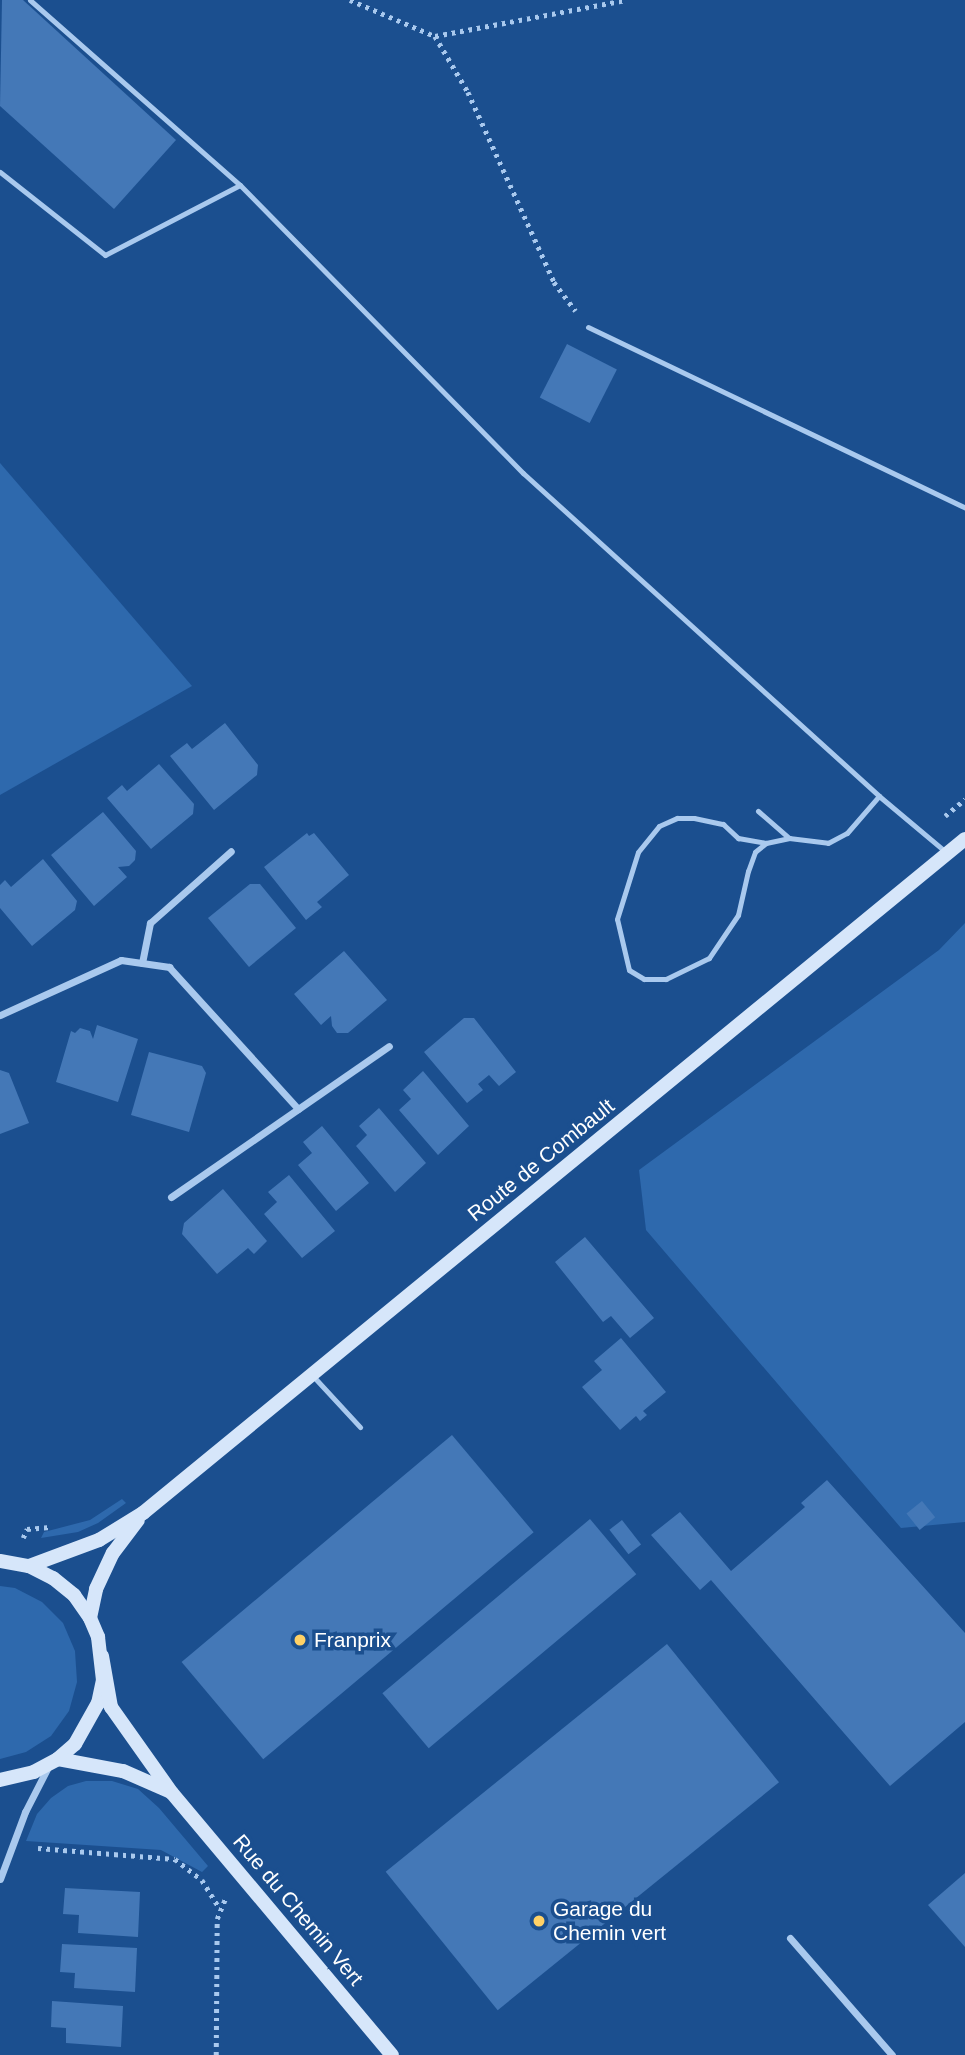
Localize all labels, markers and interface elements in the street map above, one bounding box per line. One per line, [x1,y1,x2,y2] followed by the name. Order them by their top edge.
[463,1093,619,1227] street label: Route de Combault
[314,1627,391,1653] place label: Franprix
[292,1632,308,1648] marker: Franprix
[228,1829,368,1991] street label: Rue du Chemin Vert
[553,1896,666,1946] place label: Garage du Chemin vert
[531,1913,547,1929] marker: Garage du Chemin vert

